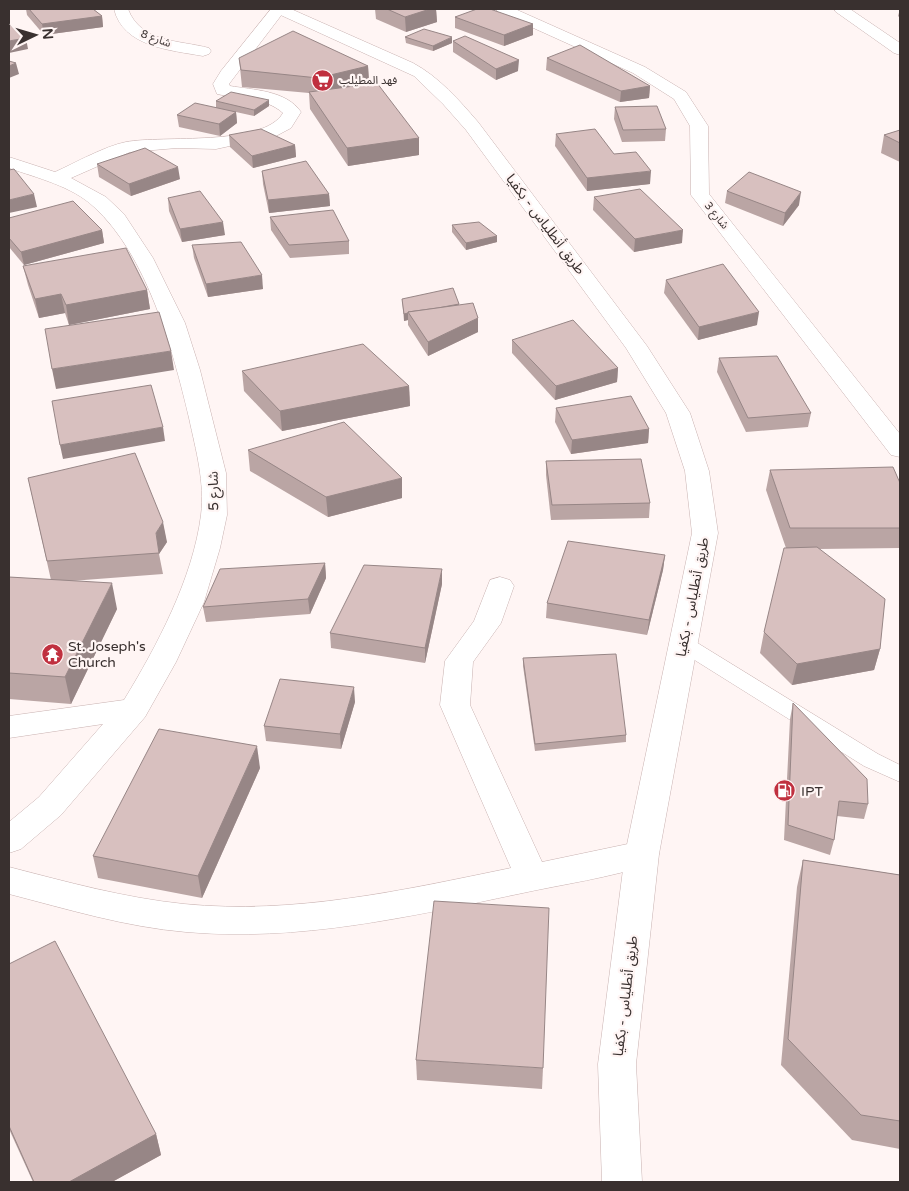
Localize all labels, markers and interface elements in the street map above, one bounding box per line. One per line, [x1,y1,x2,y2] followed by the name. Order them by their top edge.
[10,10,60,60] north arrow
[139,27,173,51] street label: شارع 8
[38,28,56,40] text: N
[311,68,335,92] supermarket icon: فهد المطيلب
[339,74,397,87] place label: فهد المطيلب
[502,170,589,278] street label: طريق أنطلياس - بكفيا
[701,199,732,232] street label: شارع 3
[205,471,224,511] street label: شارع 5
[672,536,713,658] street label: طريق أنطلياس - بكفيا
[68,638,146,671] place label: St. Joseph's Church
[40,642,64,666] temple icon: St. Joseph's Church
[773,779,797,803] fuel station icon: IPT
[801,783,823,800] place label: IPT
[609,935,642,1057] street label: طريق أنطلياس - بكفيا

